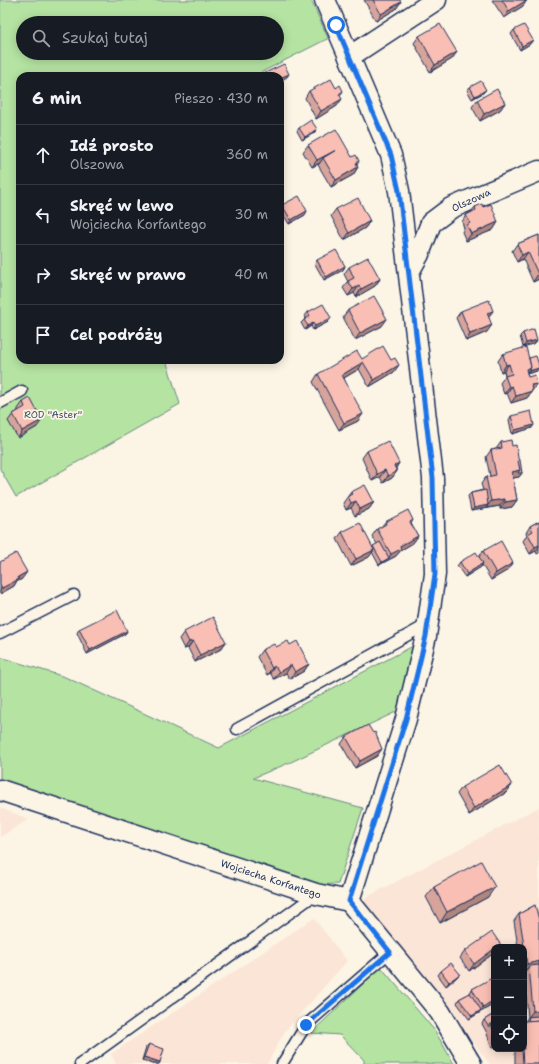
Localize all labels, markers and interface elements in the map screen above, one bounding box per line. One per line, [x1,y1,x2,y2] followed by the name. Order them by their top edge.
[16,16,284,60] search box
[327,16,345,34] route start
[30,27,52,49] icon: search
[62,28,148,48] text: Szukaj tutaj
[32,87,82,109] text: 6 min
[174,90,268,107] text: Pieszo · 430 m
[70,136,154,156] text: Idź prosto
[32,144,54,166] icon: ahead
[226,146,268,163] text: 360 m
[70,156,124,173] text: Olszowa
[449,185,493,215] street label: Olszowa
[70,196,174,216] text: Skręć w lewo
[32,204,54,226] icon: left
[234,206,268,223] text: 30 m
[70,216,206,233] text: Wojciecha Korfantego
[32,264,54,286] icon: right
[70,265,186,285] text: Skręć w prawo
[234,266,268,283] text: 40 m
[32,324,54,346] icon: arrive
[70,325,162,345] text: Cel podróży
[24,408,82,421] park label: ROD "Aster"
[219,857,323,901] street label: Wojciecha Korfantego
[491,944,527,1052] map controls
[491,944,527,980] button: +
[491,980,527,1016] button: −
[297,1016,315,1034] route end
[491,1016,527,1052] button: locate

